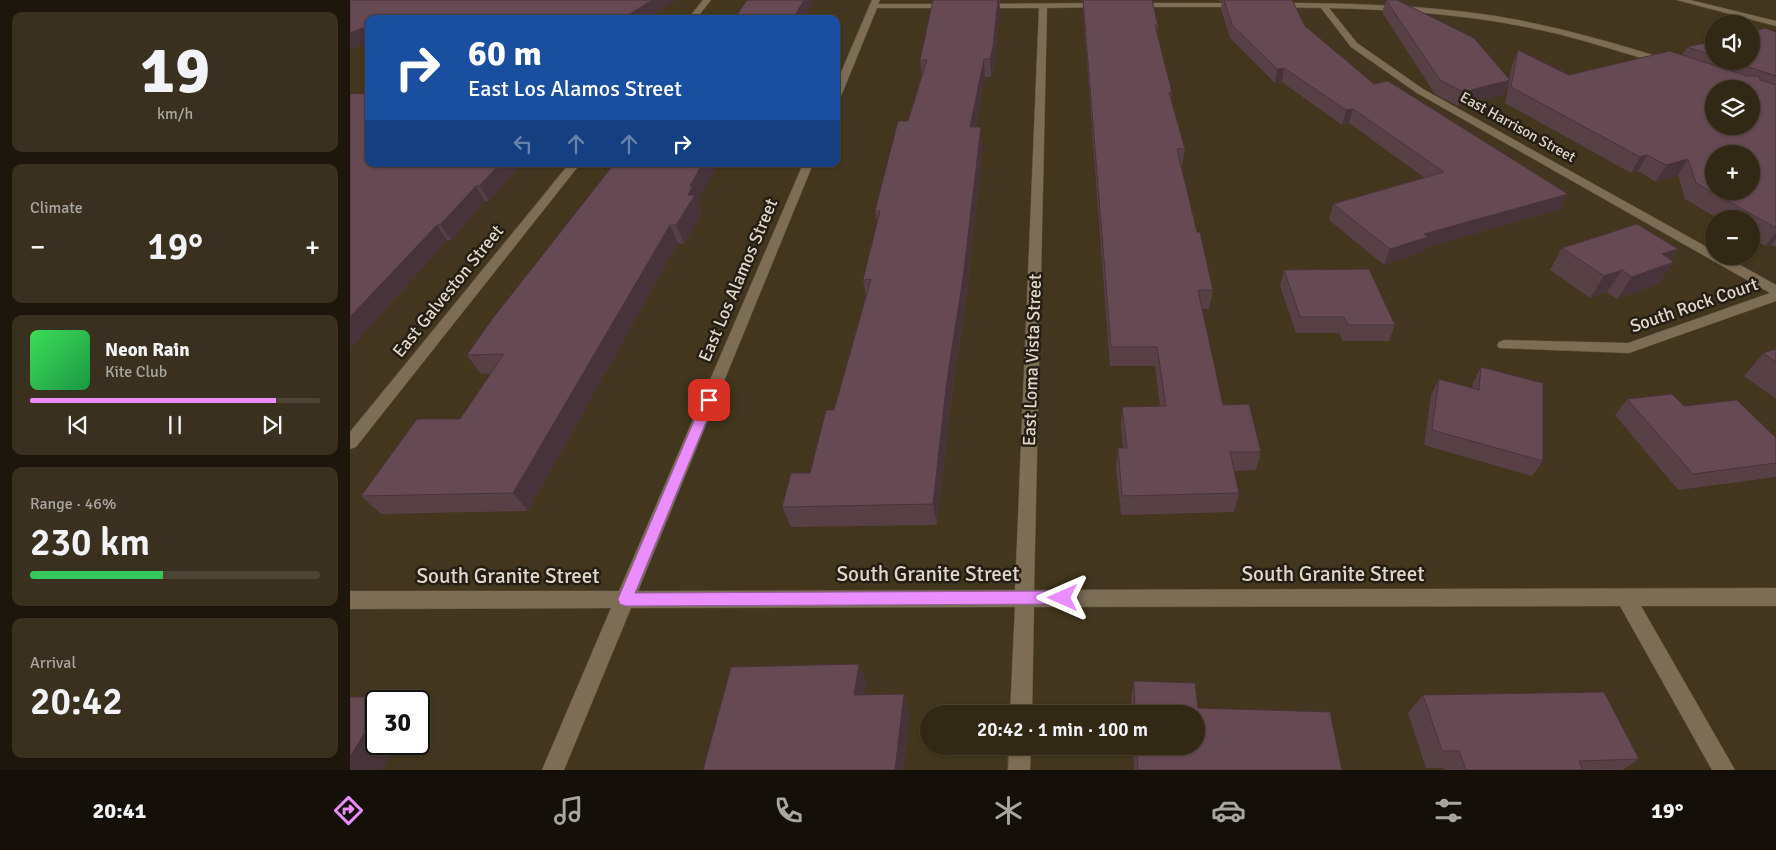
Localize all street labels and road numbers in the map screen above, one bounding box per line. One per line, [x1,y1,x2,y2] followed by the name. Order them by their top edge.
[1457,88,1579,166] street label: East Harrison Street
[694,195,782,365] street label: East Los Alamos Street
[388,220,508,362] street label: East Galveston Street
[1018,273,1046,447] street label: East Loma Vista Street
[1627,273,1761,337] street label: South Rock Court
[836,561,1020,587] street label: South Granite Street
[1241,561,1425,587] street label: South Granite Street
[416,563,600,589] street label: South Granite Street

